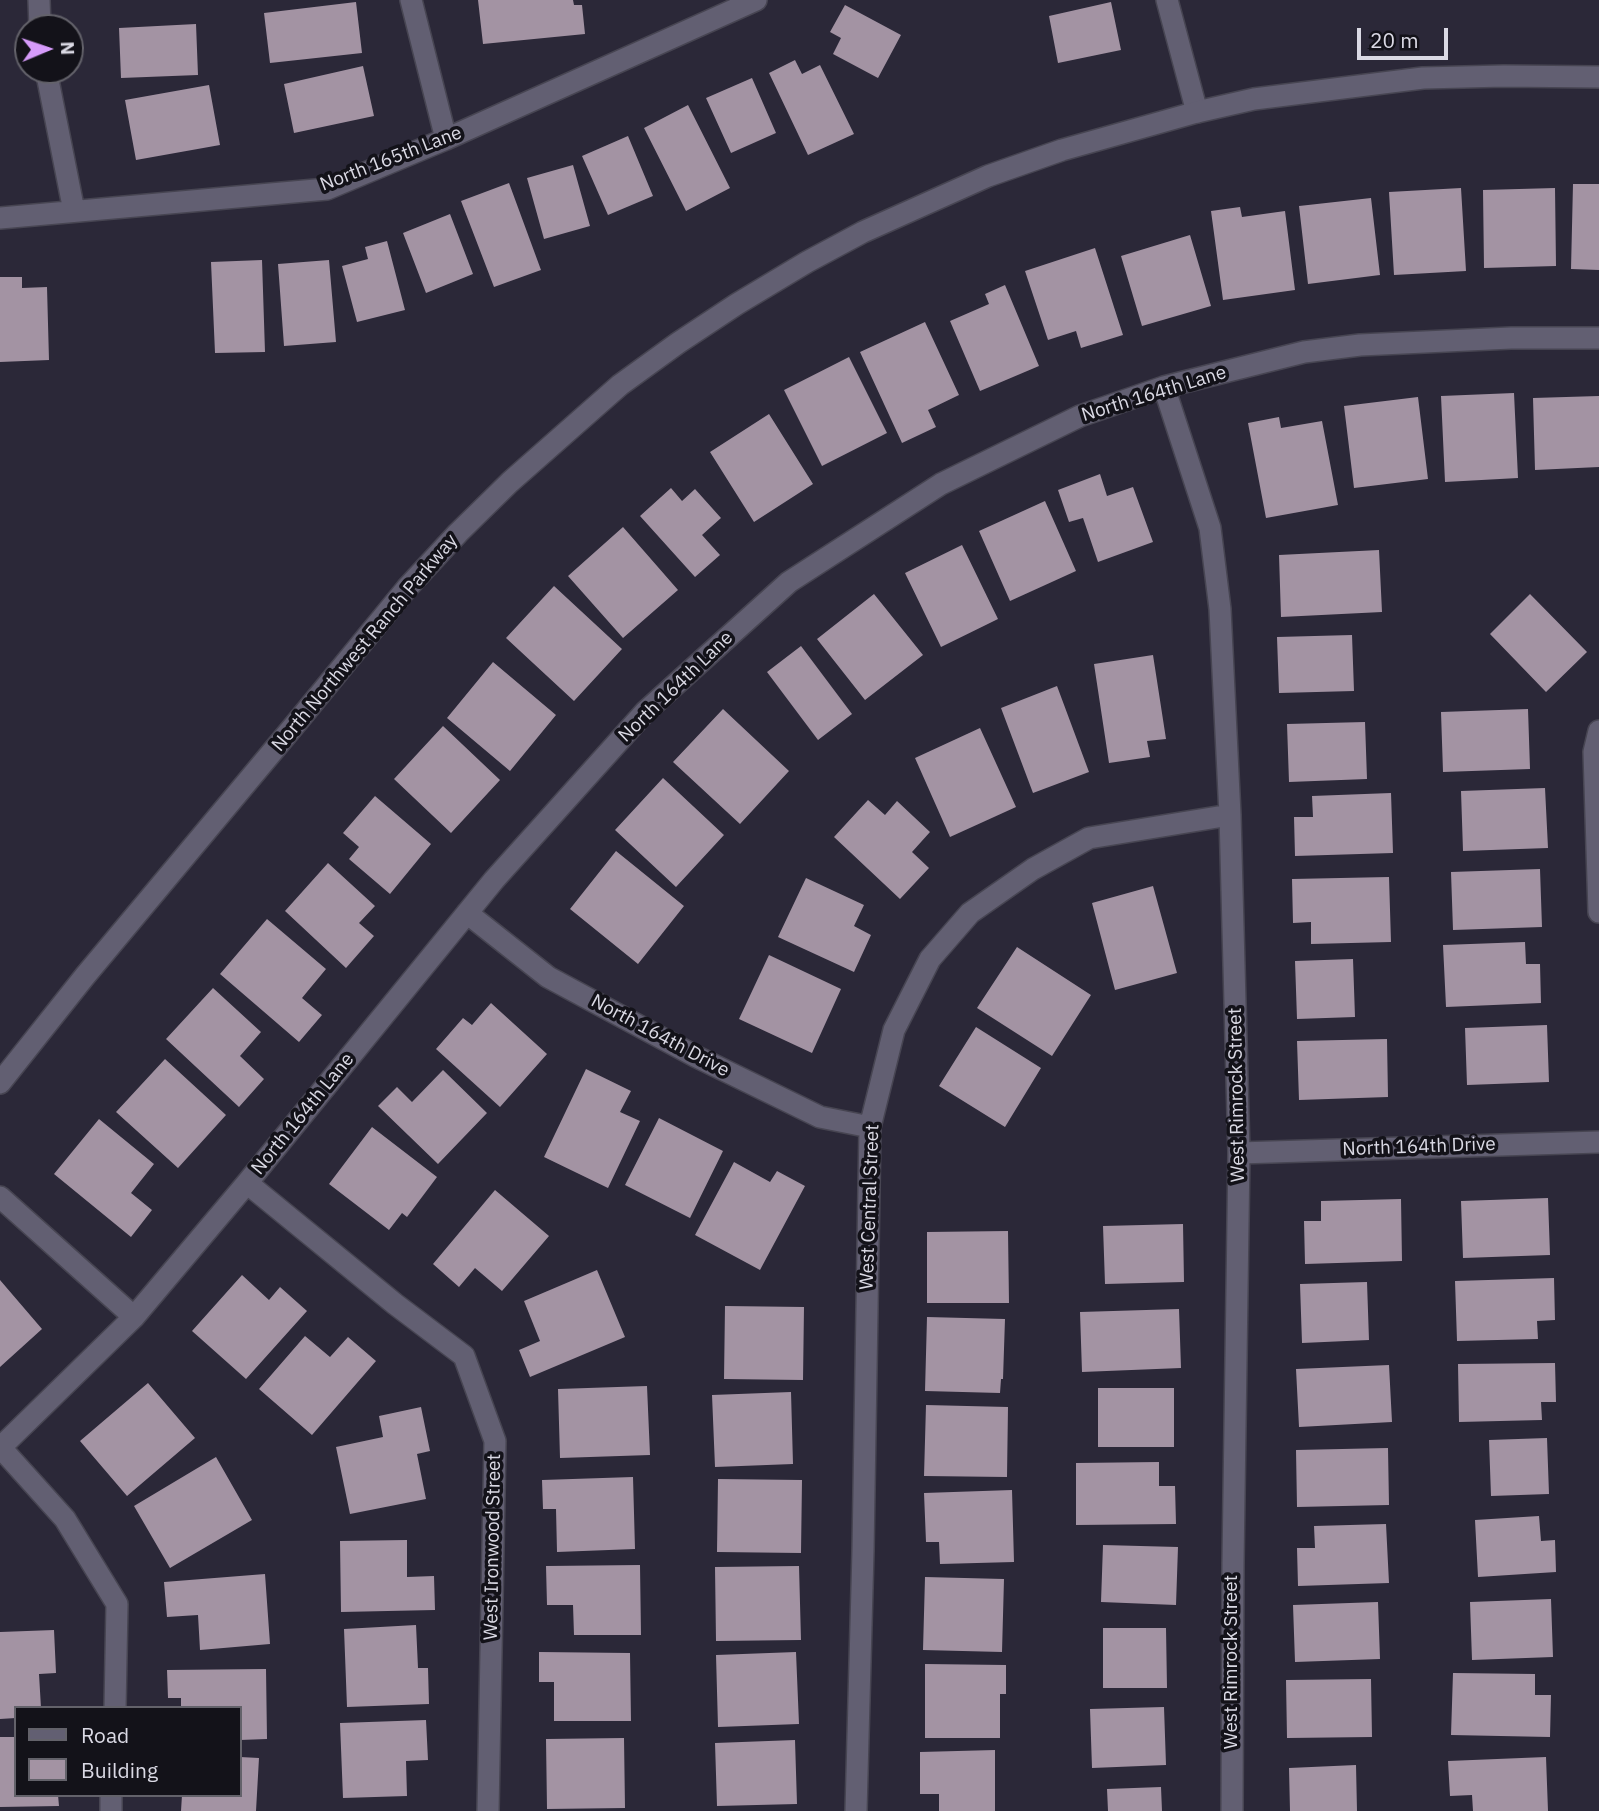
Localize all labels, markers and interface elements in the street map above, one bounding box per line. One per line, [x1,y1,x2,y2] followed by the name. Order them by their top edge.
[14,14,84,84] north arrow
[1361,14,1452,58] scale bar
[1370,26,1419,54] text: 20 m
[56,41,80,56] text: N
[317,121,465,197] street label: North 165th Lane
[1079,361,1229,427] street label: North 164th Lane
[267,530,463,756] street label: North Northwest Ranch Parkway
[614,627,738,747] street label: North 164th Lane
[587,990,733,1082] street label: North 164th Drive
[1224,1008,1250,1182] street label: West Rimrock Street
[247,1049,359,1179] street label: North 164th Lane
[856,1124,884,1290] street label: West Central Street
[1342,1133,1496,1161] street label: North 164th Drive
[480,1454,506,1640] street label: West Ironwood Street
[1221,1575,1243,1749] street label: West Rimrock Street
[14,1706,242,1797] legend
[81,1721,129,1749] text: Road
[81,1756,158,1784] text: Building

